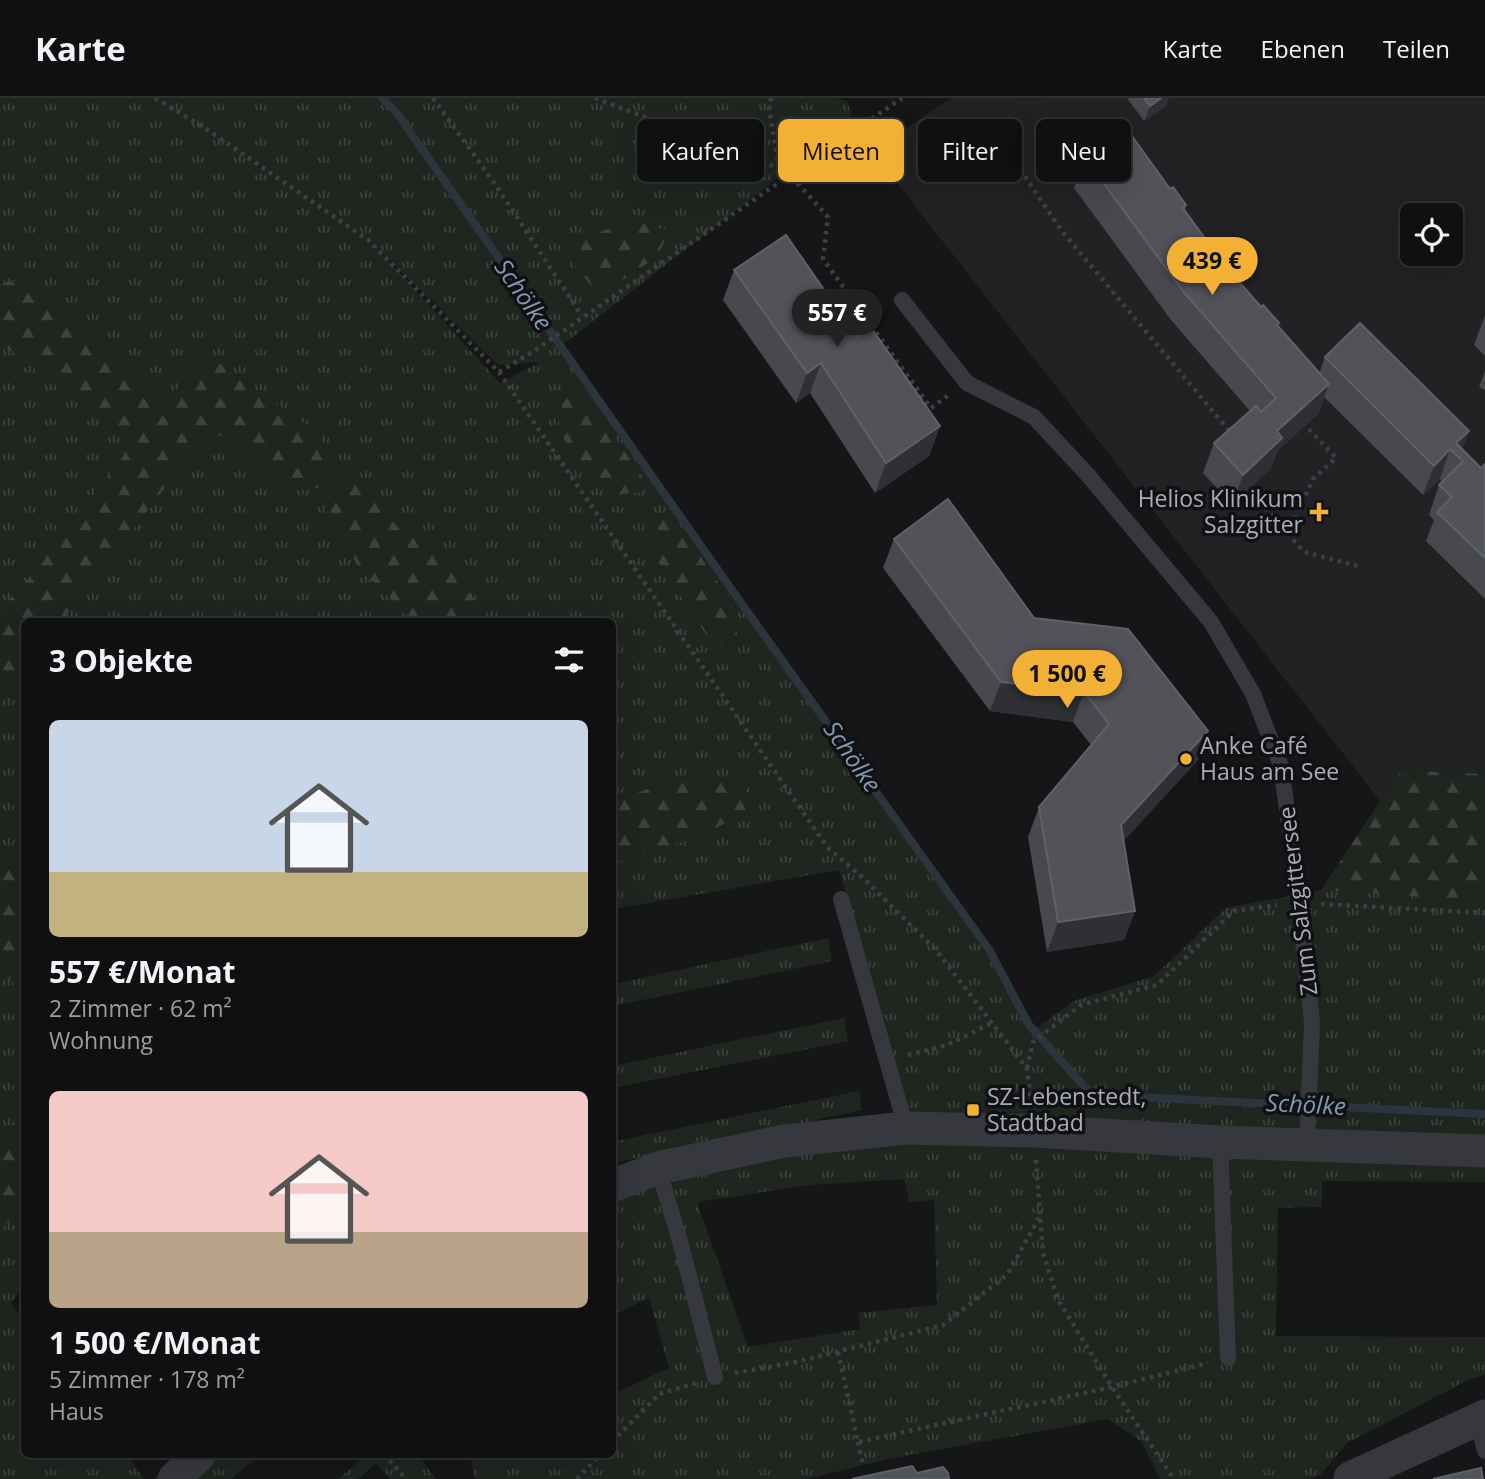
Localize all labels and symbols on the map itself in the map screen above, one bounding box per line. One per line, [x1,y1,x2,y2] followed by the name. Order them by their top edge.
[1163,238,1261,297] pin: 439 €
[488,252,561,336] water label: Schölke
[788,289,886,349] pin: 557 €
[1138,482,1304,540] place label: Helios Klinikum Salzgitter
[1309,502,1329,522] marker: Helios Klinikum Salzgitter
[1002,650,1132,710] pin: 1 500 €
[817,714,890,798] water label: Schölke
[1200,729,1339,787] place label: Anke Café Haus am See
[1178,751,1194,767] marker: Anke Café Haus am See
[1270,805,1324,998] street label: Zum Salzgittersee
[987,1080,1146,1138] place label: SZ-Lebenstedt, Stadtbad
[1265,1085,1347,1122] water label: Schölke
[965,1102,981,1118] marker: SZ-Lebenstedt, Stadtbad

